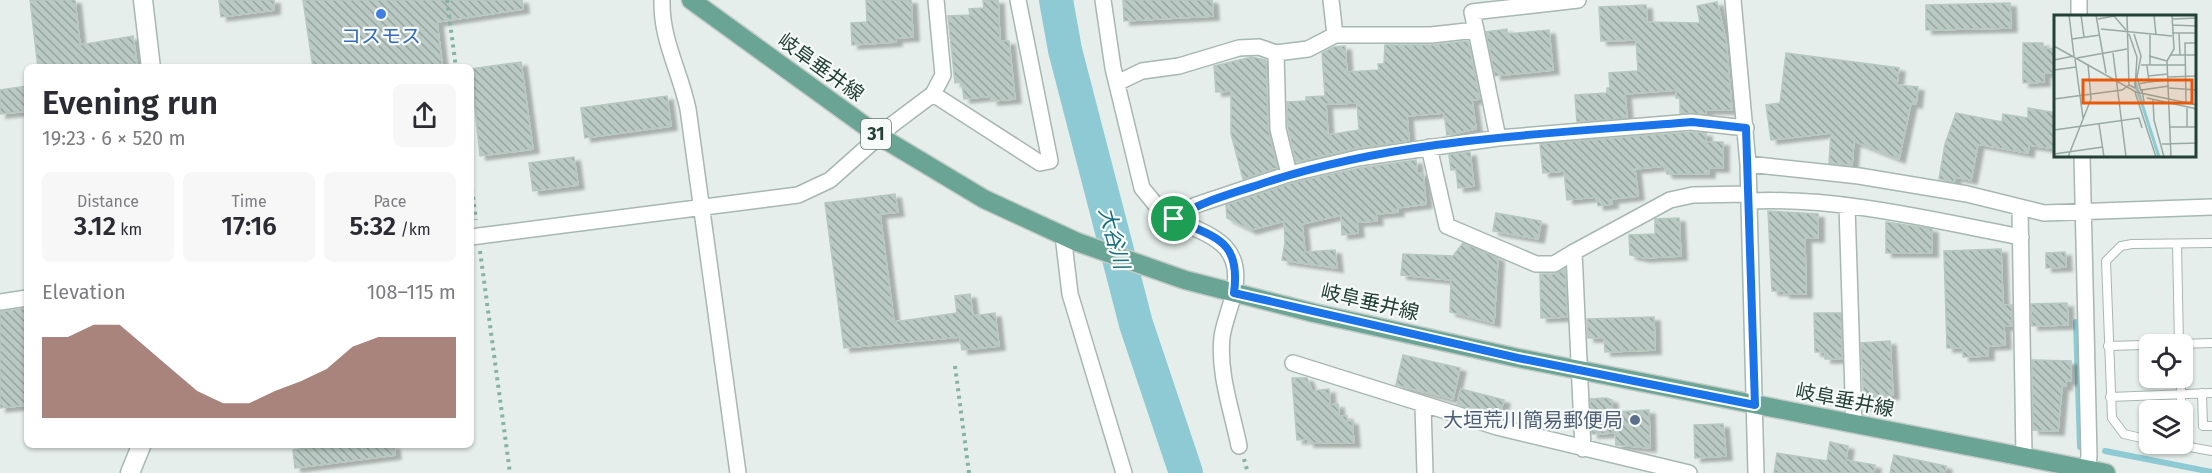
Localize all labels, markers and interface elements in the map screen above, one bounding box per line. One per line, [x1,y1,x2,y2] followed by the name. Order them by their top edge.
[374,7,388,21] marker: コスモス
[2054,15,2197,158] inset map
[341,24,421,48] place label: コスモス
[773,28,869,106] street label: 岐阜垂井線
[42,83,218,123] text: Evening run
[393,84,456,147] button: share
[861,119,891,149] road number: 31
[42,126,186,150] text: 19:23 · 6 × 520 m
[77,192,139,211] text: Distance
[231,192,267,211] text: Time
[373,192,407,211] text: Pace
[1148,193,1199,244] pin
[1157,202,1190,235] icon: arrive
[1093,204,1135,274] water label: 大谷川
[74,211,116,242] text: 3.12
[221,211,277,242] text: 17:16
[349,211,396,242] text: 5:32
[116,220,142,239] text: km
[396,220,431,239] text: /km
[1319,279,1421,325] street label: 岐阜垂井線
[42,280,126,304] text: Elevation
[367,280,456,304] text: 108–115 m
[2139,334,2193,454] map controls
[2139,334,2193,388] button: locate
[1794,379,1896,421] street label: 岐阜垂井線
[2139,400,2193,454] button: layers
[1443,408,1623,432] place label: 大垣荒川簡易郵便局
[1628,413,1642,427] marker: 大垣荒川簡易郵便局

